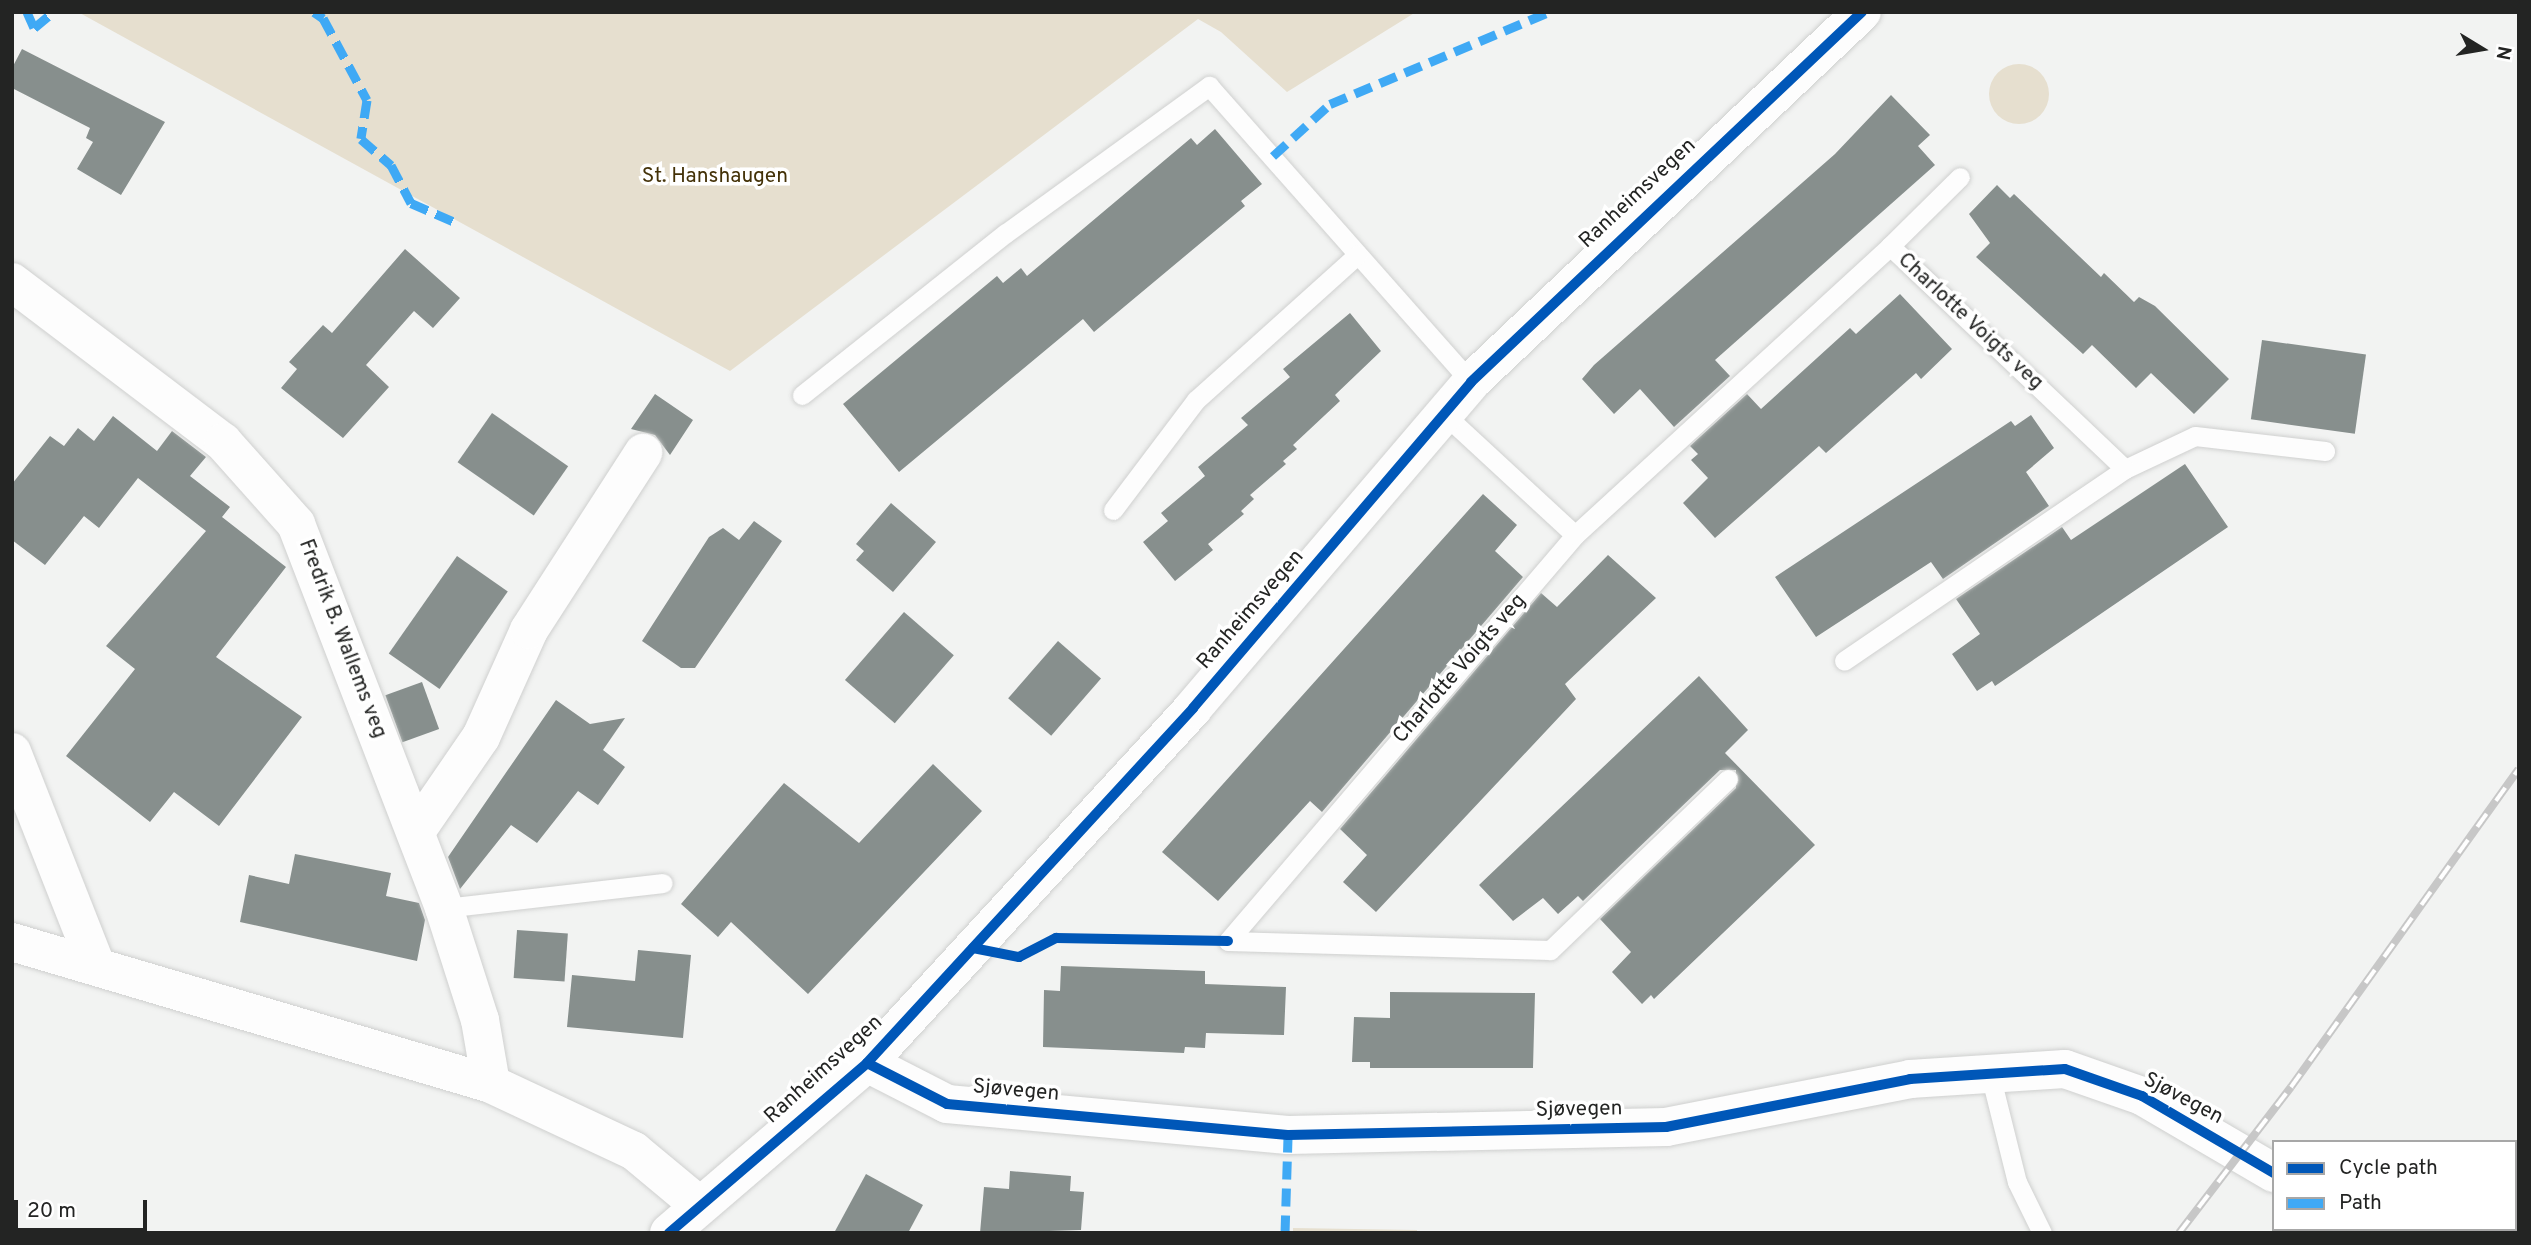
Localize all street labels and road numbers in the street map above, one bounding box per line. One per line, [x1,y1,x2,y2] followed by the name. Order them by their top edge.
[1574,134,1702,254] street label: Ranheimsvegen
[1892,248,2048,396] street label: Charlotte Voigts veg
[292,536,392,742] street label: Fredrik B. Wallems veg
[1192,545,1310,675] street label: Ranheimsvegen
[1388,589,1532,749] street label: Charlotte Voigts veg
[760,1010,888,1130] street label: Ranheimsvegen
[2139,1067,2227,1131] street label: Sjøvegen
[972,1075,1060,1107] street label: Sjøvegen
[1535,1097,1623,1123] street label: Sjøvegen

